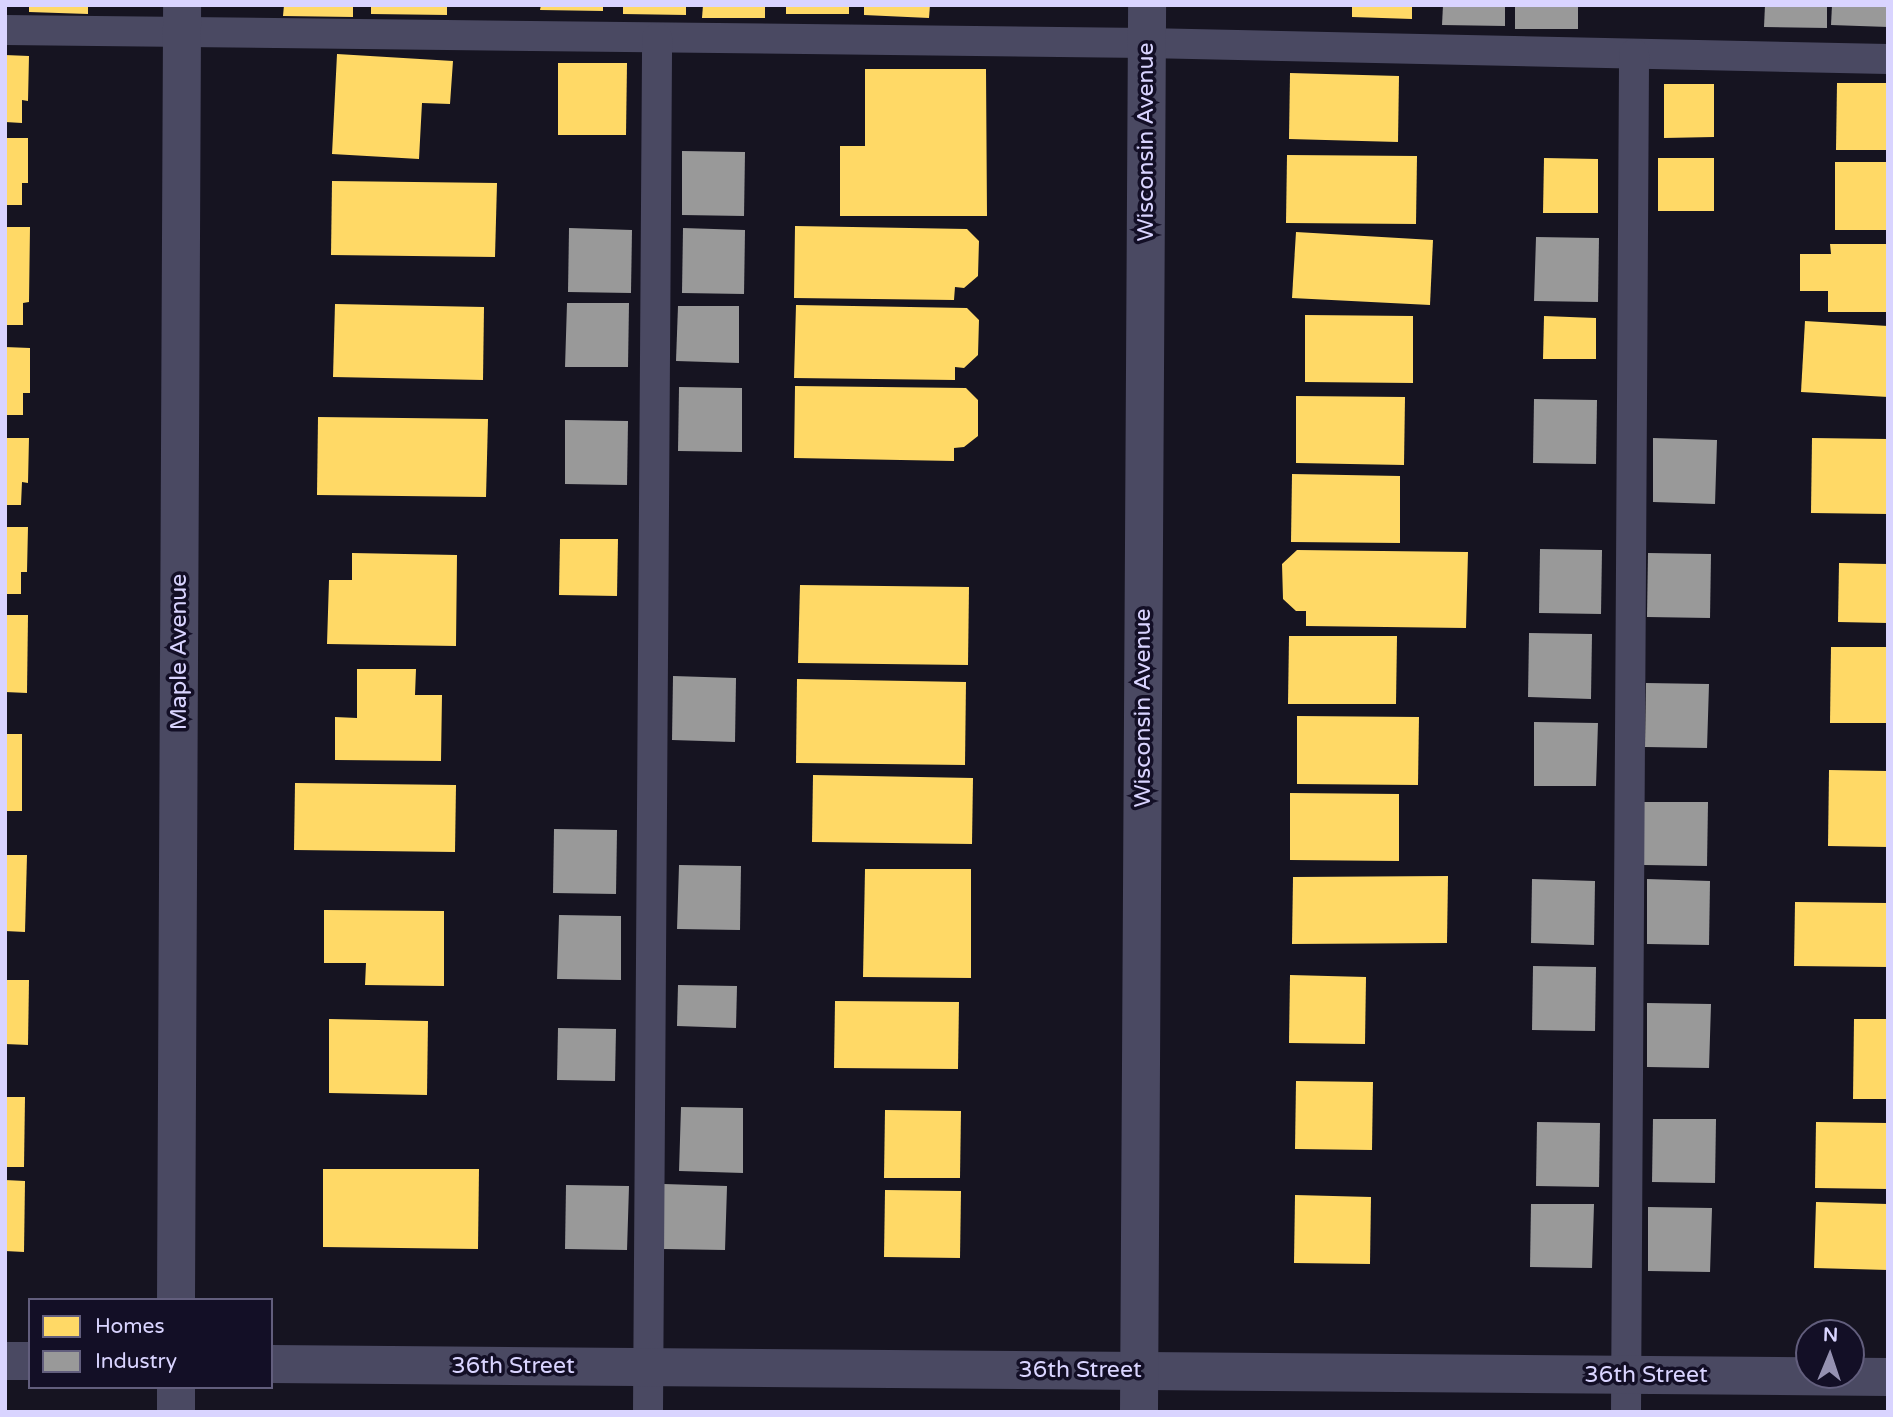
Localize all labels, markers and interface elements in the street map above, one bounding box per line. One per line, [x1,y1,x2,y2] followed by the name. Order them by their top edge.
[1132,42,1160,242] street label: Wisconsin Avenue
[165,574,193,730] street label: Maple Avenue
[1129,608,1157,808] street label: Wisconsin Avenue
[28,1298,273,1389] legend
[95,1314,165,1339] text: Homes
[1795,1319,1865,1389] north arrow
[1823,1324,1839,1346] text: N
[95,1349,177,1374] text: Industry
[451,1352,575,1380] street label: 36th Street
[1018,1356,1142,1384] street label: 36th Street
[1584,1361,1708,1389] street label: 36th Street

